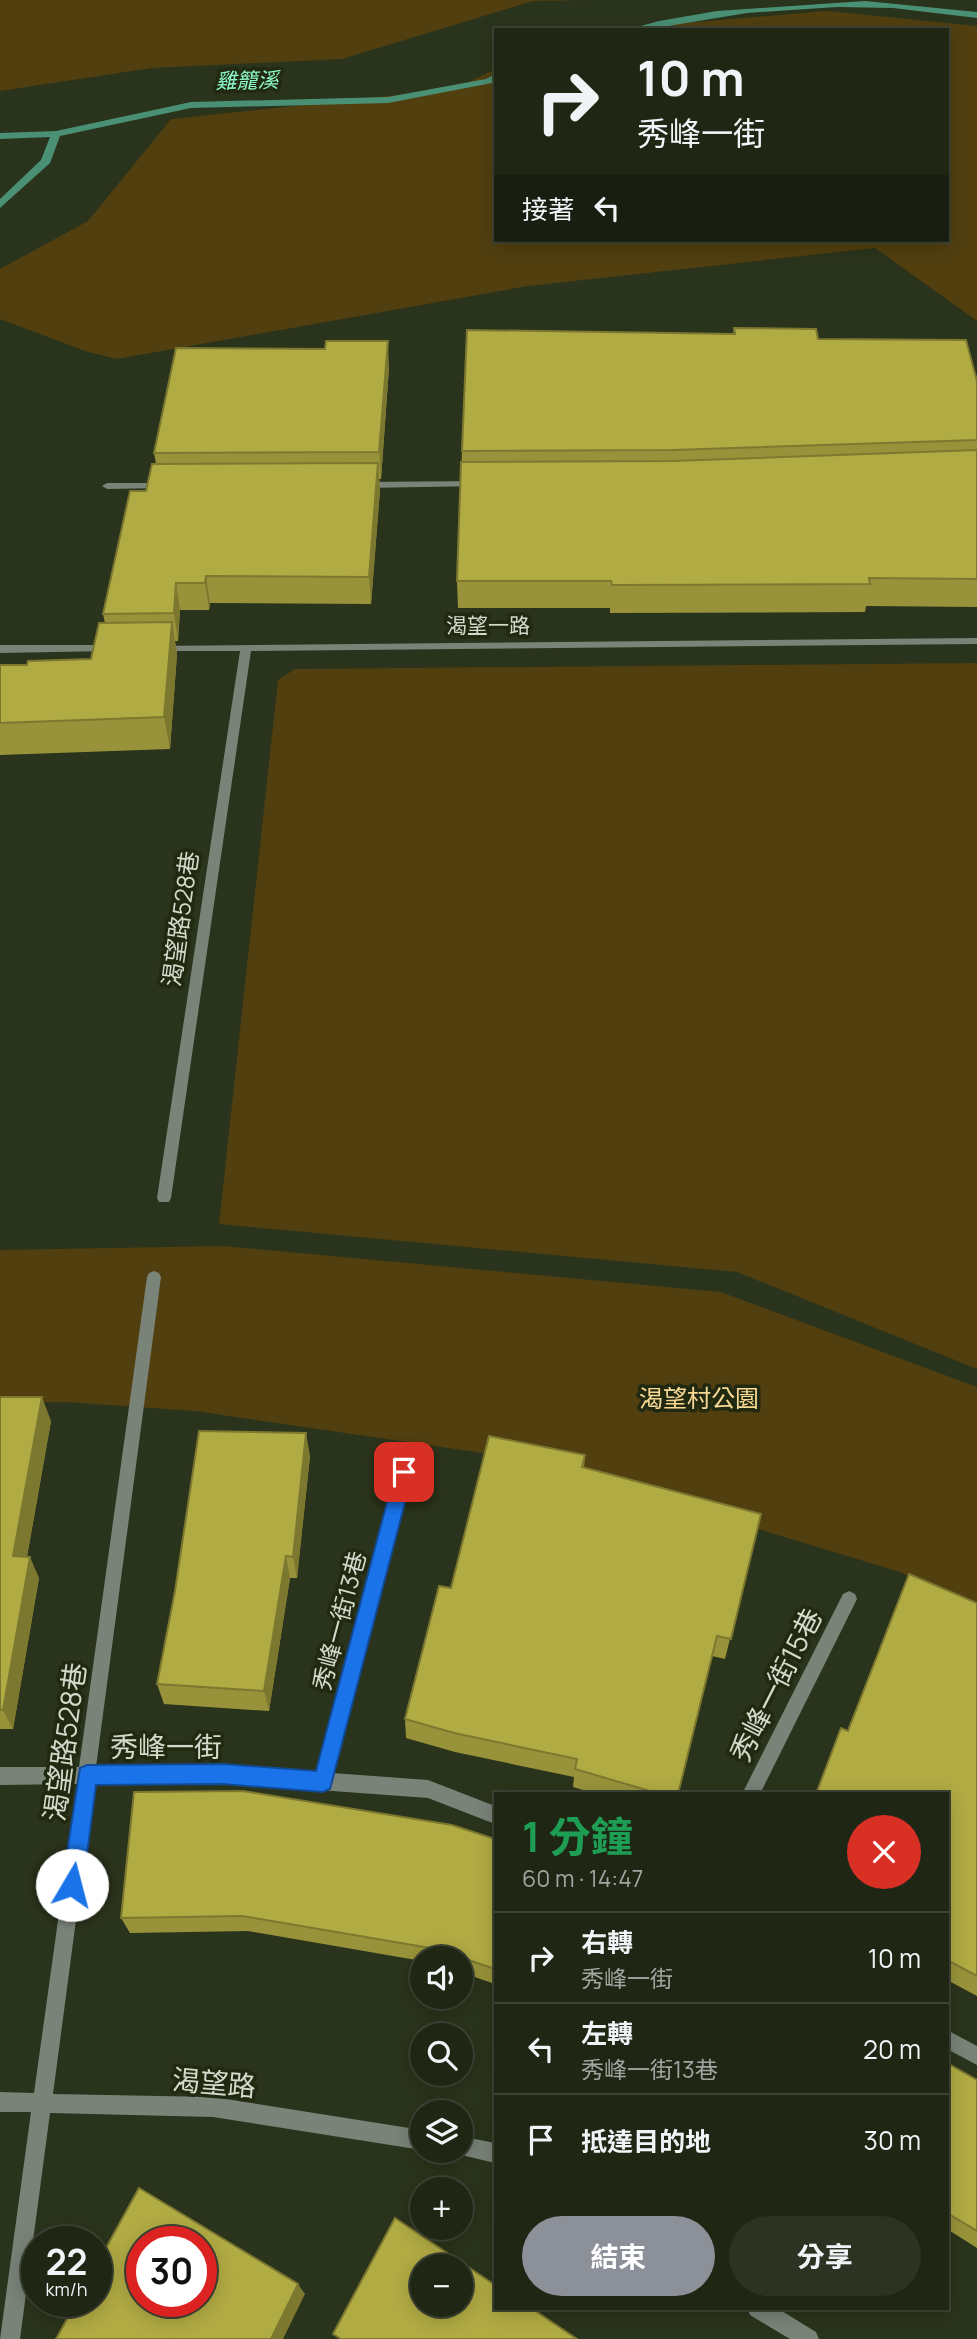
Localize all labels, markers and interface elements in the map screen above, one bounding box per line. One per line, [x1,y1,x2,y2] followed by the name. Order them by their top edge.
[637,44,745,111] text: 10 m
[522,56,613,147] icon: right
[215,65,282,95] water label: 雞籠溪
[637,111,765,155] text: 秀峰一街
[588,189,626,227] icon: left
[522,191,574,227] text: 接著
[446,611,530,639] street label: 渴望一路
[154,849,205,989] street label: 渴望路528巷
[639,1381,759,1414] park label: 渴望村公園
[374,1442,434,1502] pin
[385,1453,423,1491] icon: arrive
[304,1547,373,1694] street label: 秀峰一街13巷
[720,1601,830,1768] street label: 秀峰一街15巷
[34,1660,94,1824] street label: 渴望路528巷
[110,1727,222,1765] street label: 秀峰一街
[522,1807,633,1865] text: 1 分鐘
[847,1815,921,1889] button: close
[35,1848,109,1922] position arrow
[522,1862,643,1894] text: 60 m · 14:47
[581,1924,633,1960] text: 右轉
[522,1939,560,1977] icon: right
[868,1940,921,1976] text: 10 m
[410,1946,473,2317] map controls
[410,1946,473,2009] button: sound
[581,1962,673,1994] text: 秀峰一街
[581,2015,633,2051] text: 左轉
[410,2023,473,2086] button: search
[522,2030,560,2068] icon: left
[863,2031,921,2067] text: 20 m
[581,2053,718,2085] text: 秀峰一街13巷
[171,2059,258,2105] street label: 渴望路
[410,2100,473,2163] button: layers
[522,2121,560,2159] icon: arrive
[864,2122,921,2158] text: 30 m
[581,2123,711,2159] text: 抵達目的地
[410,2177,473,2240] button: +
[522,2216,715,2296] button: 結束
[729,2216,921,2296] button: 分享
[126,2226,217,2317] speed limit sign: 30
[46,2238,87,2286] text: 22
[410,2254,473,2317] button: −
[46,2277,87,2301] text: km/h

